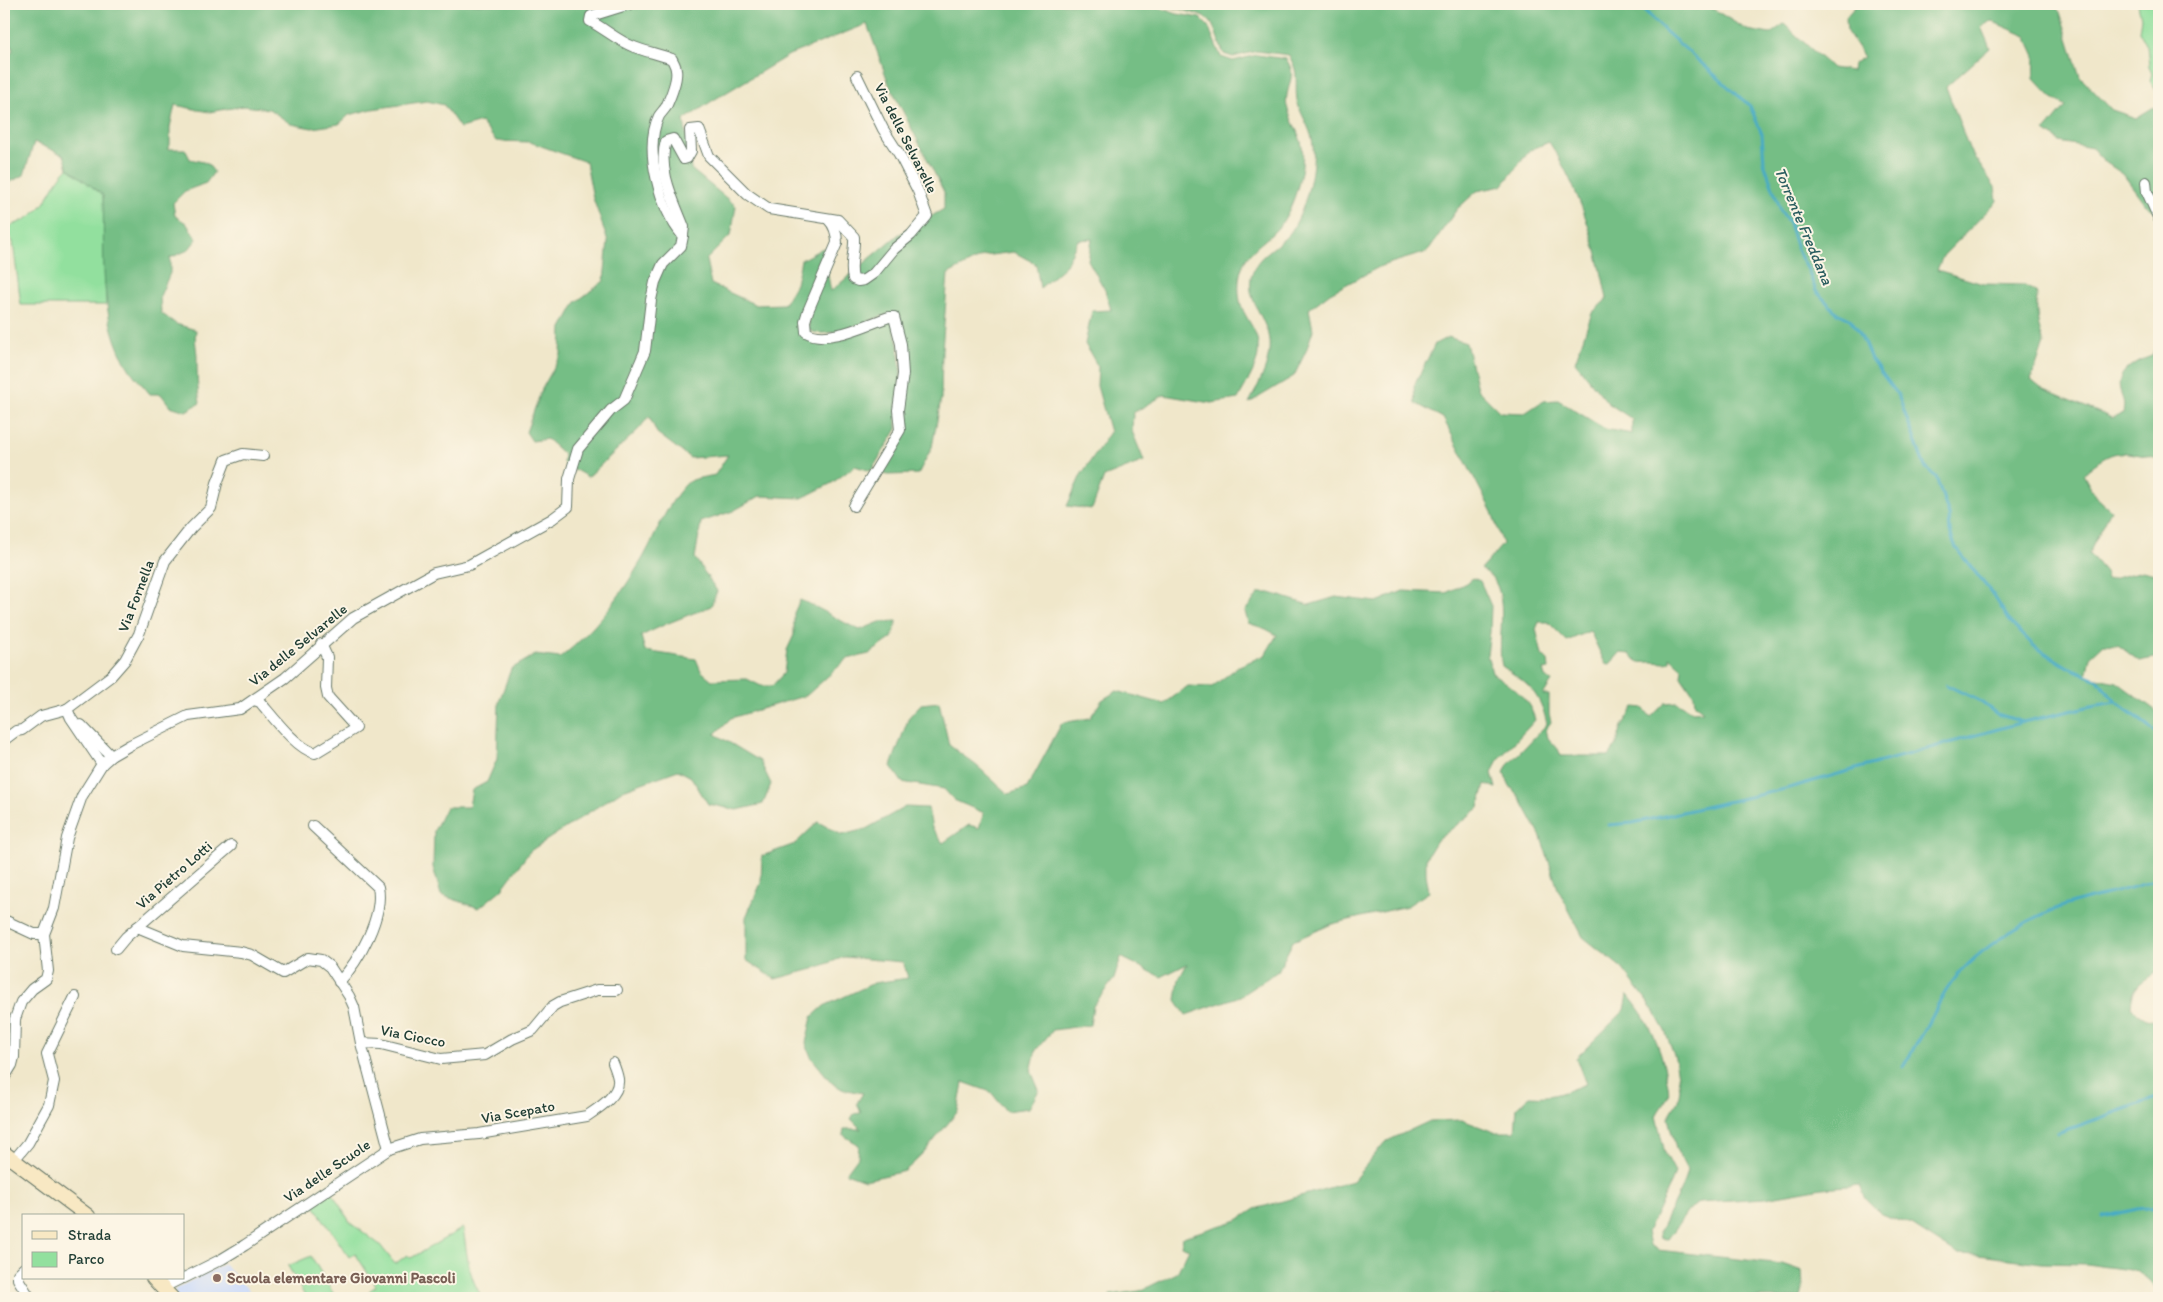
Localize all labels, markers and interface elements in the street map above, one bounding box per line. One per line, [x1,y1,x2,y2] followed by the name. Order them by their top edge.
[870,80,942,196] street label: Via delle Selvarelle
[1771,164,1838,288] water label: Torrente Freddana
[114,557,158,635] street label: Via Fornella
[245,600,351,690] street label: Via delle Selvarelle
[132,837,216,913] street label: Via Pietro Lotti
[379,1021,447,1051] street label: Via Ciocco
[480,1097,556,1127] street label: Via Scepato
[280,1135,374,1207] street label: Via delle Scuole
[22,1214,185,1280] legend
[68,1226,112,1244] text: Strada
[68,1250,104,1268] text: Parco
[227,1269,456,1287] place label: Scuola elementare Giovanni Pascoli
[211,1272,223,1284] marker: Scuola elementare Giovanni Pascoli

